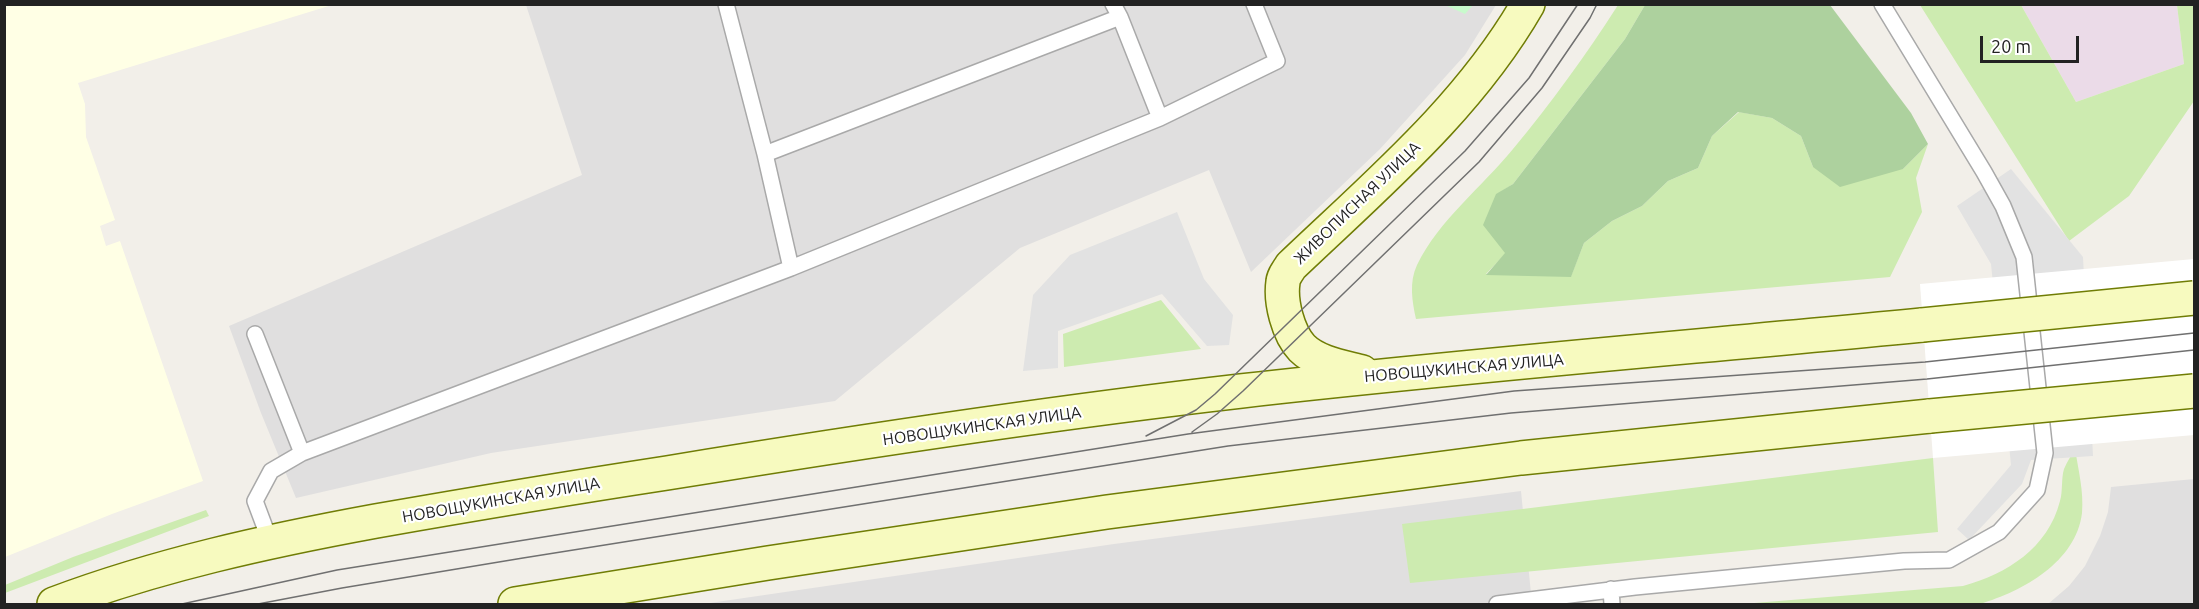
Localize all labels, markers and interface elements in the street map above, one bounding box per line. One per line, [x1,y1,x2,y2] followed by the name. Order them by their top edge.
[1983,24,2082,62] scale bar
[1991,36,2031,56] text: 20 m
[1290,138,1424,268] street label: ЖИВОПИСНАЯ УЛИЦА
[1363,350,1565,386] street label: НОВОЩУКИНСКАЯ УЛИЦА
[882,403,1082,449] street label: НОВОЩУКИНСКАЯ УЛИЦА
[401,473,601,527] street label: НОВОЩУКИНСКАЯ УЛИЦА

